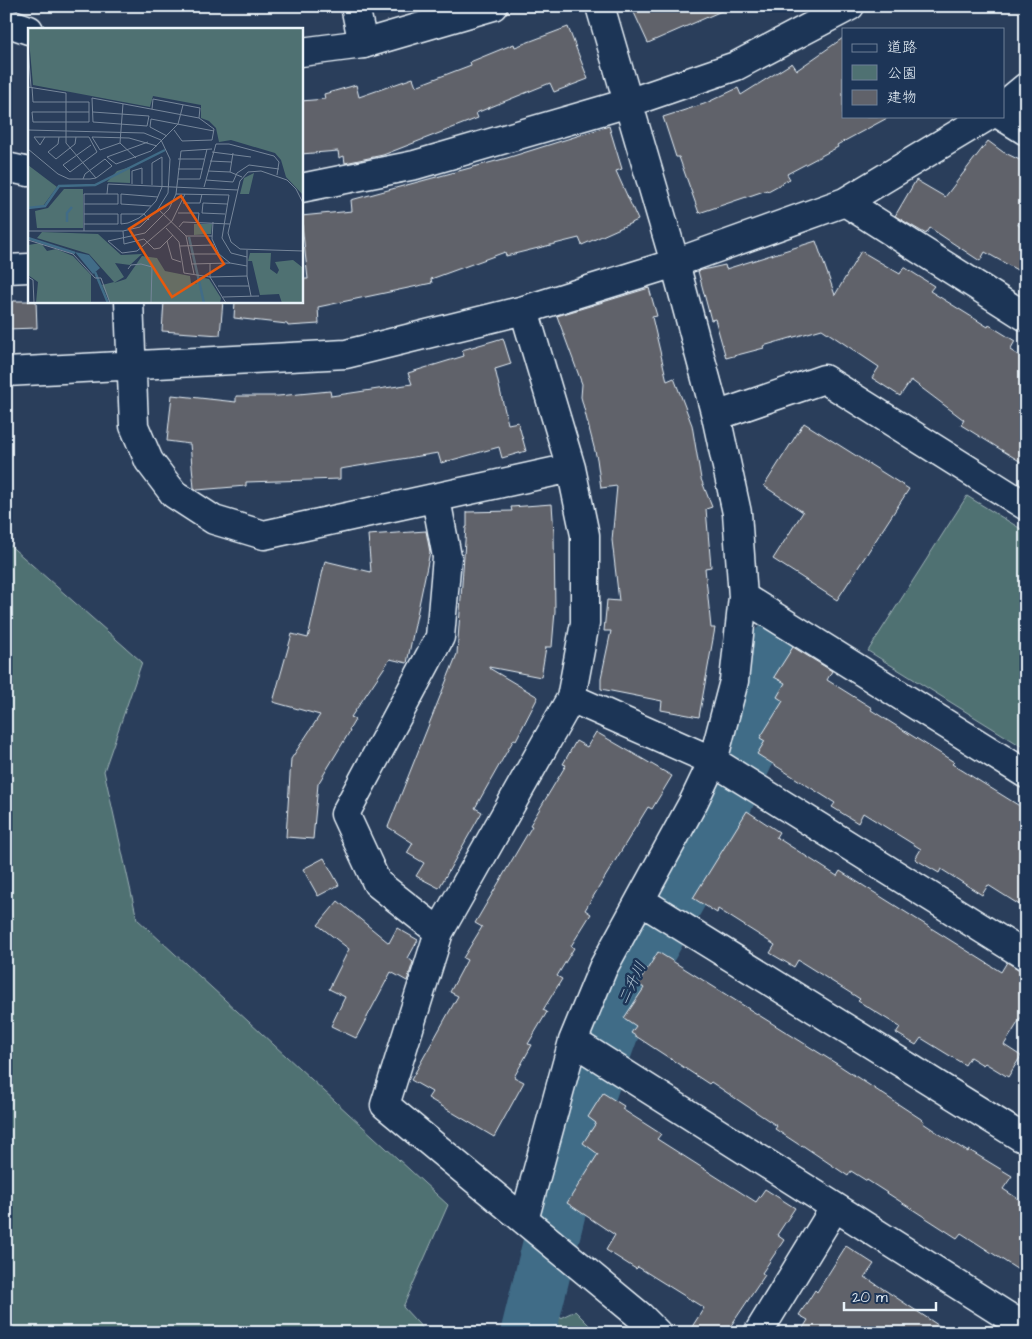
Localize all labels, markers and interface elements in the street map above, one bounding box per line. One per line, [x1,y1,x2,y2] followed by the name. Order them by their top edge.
[28,28,302,302] inset map
[842,28,1004,118] legend
[887,37,917,58] text: 道路
[887,63,917,84] text: 公園
[887,87,917,108] text: 建物
[613,958,651,1008] water label: 二升川
[844,1279,937,1311] scale bar
[852,1287,888,1308] text: 20 m

